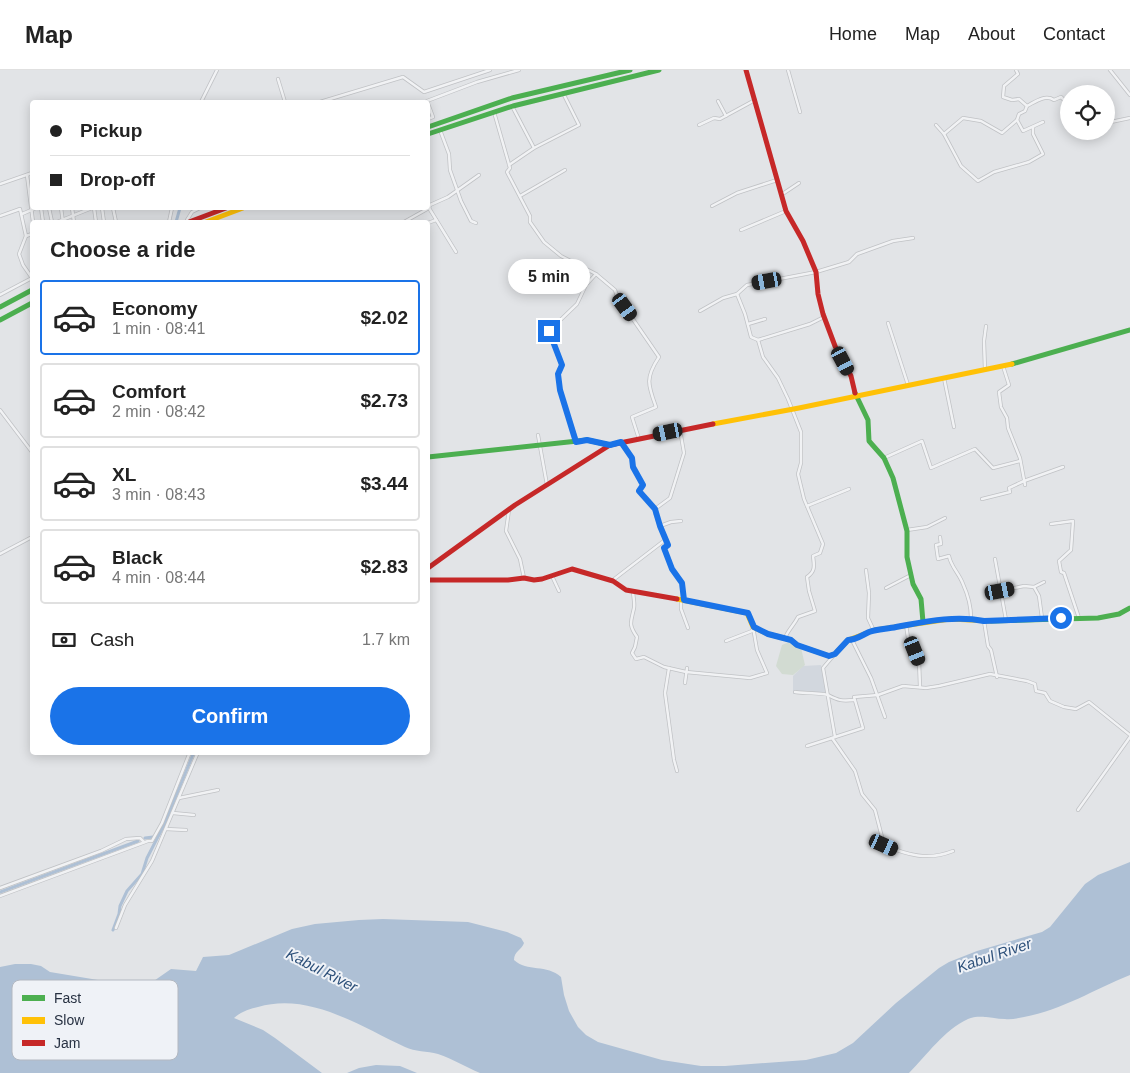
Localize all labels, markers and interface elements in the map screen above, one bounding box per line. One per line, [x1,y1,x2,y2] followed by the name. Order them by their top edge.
[25,21,73,48] text: Map
[829,24,877,44] text: Home
[905,24,940,44] text: Map
[968,24,1015,44] text: About
[1043,24,1105,44] text: Contact
[1060,85,1115,140] map controls
[1060,85,1115,140] button: locate
[80,120,142,141] text: Pickup
[80,169,155,190] text: Drop-off
[50,237,195,262] text: Choose a ride
[508,258,590,294] callout: 5 min
[528,268,570,285] text: 5 min
[750,271,783,291] car
[610,290,639,324] car
[52,295,97,340] icon: car
[112,298,198,319] text: Economy
[360,307,408,328] text: $2.02
[112,320,205,337] text: 1 min · 08:41
[538,320,560,342] route end
[829,344,856,378] car
[52,378,97,423] icon: car
[112,381,186,402] text: Comfort
[360,390,408,411] text: $2.73
[112,403,205,420] text: 2 min · 08:42
[651,422,684,442] car
[52,461,97,506] icon: car
[112,464,136,485] text: XL
[360,473,408,494] text: $3.44
[112,486,205,503] text: 3 min · 08:43
[52,544,97,589] icon: car
[112,547,163,568] text: Black
[360,556,408,577] text: $2.83
[112,569,205,586] text: 4 min · 08:44
[983,581,1016,601] car
[1050,607,1072,629] route start
[50,626,78,654] icon: cash
[90,629,134,650] text: Cash
[362,631,410,648] text: 1.7 km
[902,634,927,668] car
[50,687,410,745] button: Confirm
[867,832,900,858] car
[955,934,1034,976] water label: Kabul River
[284,945,361,996] water label: Kabul River
[12,980,178,1060] legend
[54,990,81,1006] text: Fast
[54,1012,85,1028] text: Slow
[54,1035,80,1051] text: Jam

